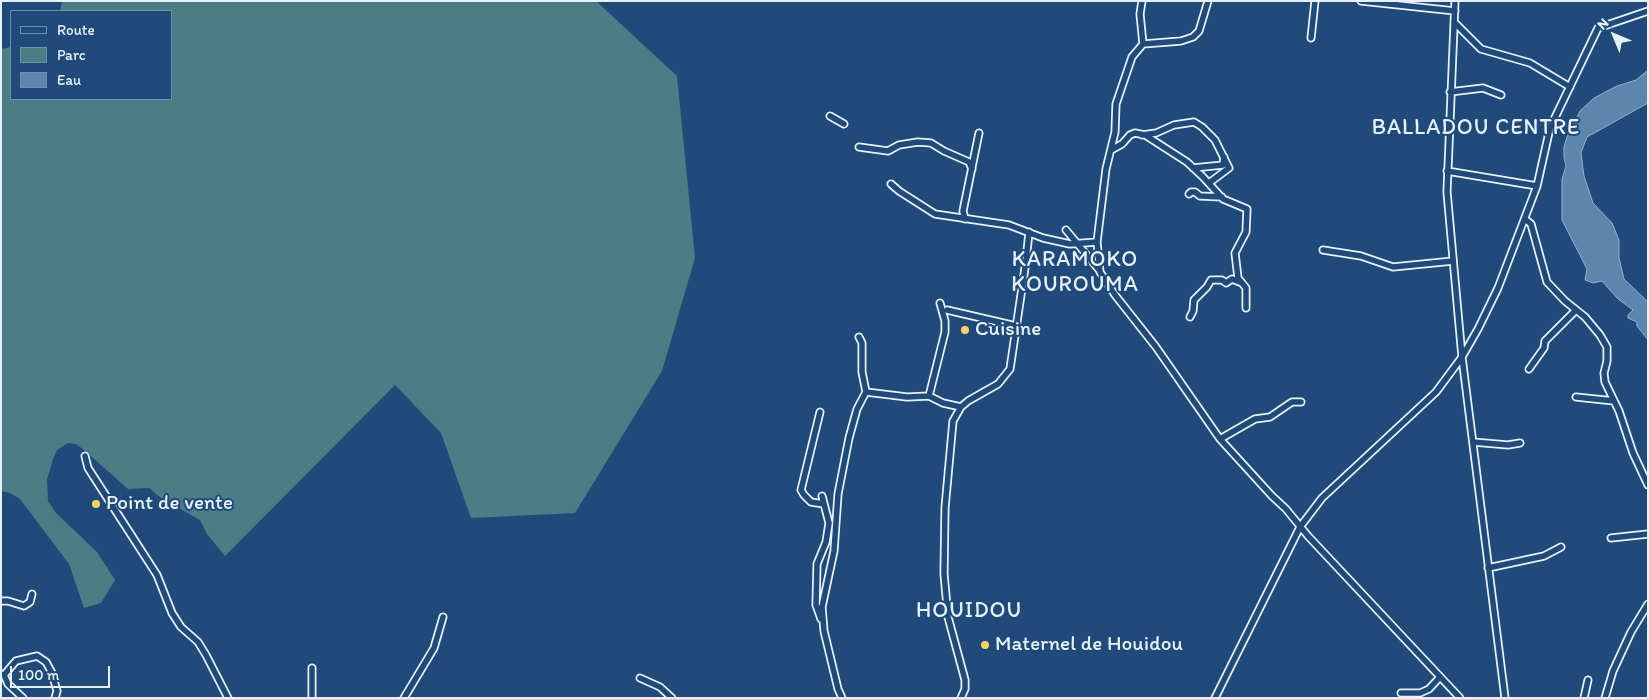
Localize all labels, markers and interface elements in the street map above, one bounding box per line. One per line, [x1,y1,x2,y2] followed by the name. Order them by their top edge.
[10,10,172,100] legend
[1589,10,1639,60] north arrow
[1594,15,1612,33] text: N
[57,21,95,39] text: Route
[57,46,86,64] text: Parc
[57,71,81,89] text: Eau
[1370,115,1582,141] district label: BALLADOU CENTRE
[1010,247,1140,298] district label: KARAMOKO KOUROUMA
[975,317,1041,343] place label: Cuisine
[959,324,971,336] marker: Cuisine
[106,491,233,517] place label: Point de vente
[90,498,102,510] marker: Point de vente
[915,598,1023,624] district label: HOUIDOU
[995,632,1183,658] place label: Maternel de Houidou
[979,639,991,651] marker: Maternel de Houidou
[12,656,112,688] scale bar
[18,666,59,684] text: 100 m

